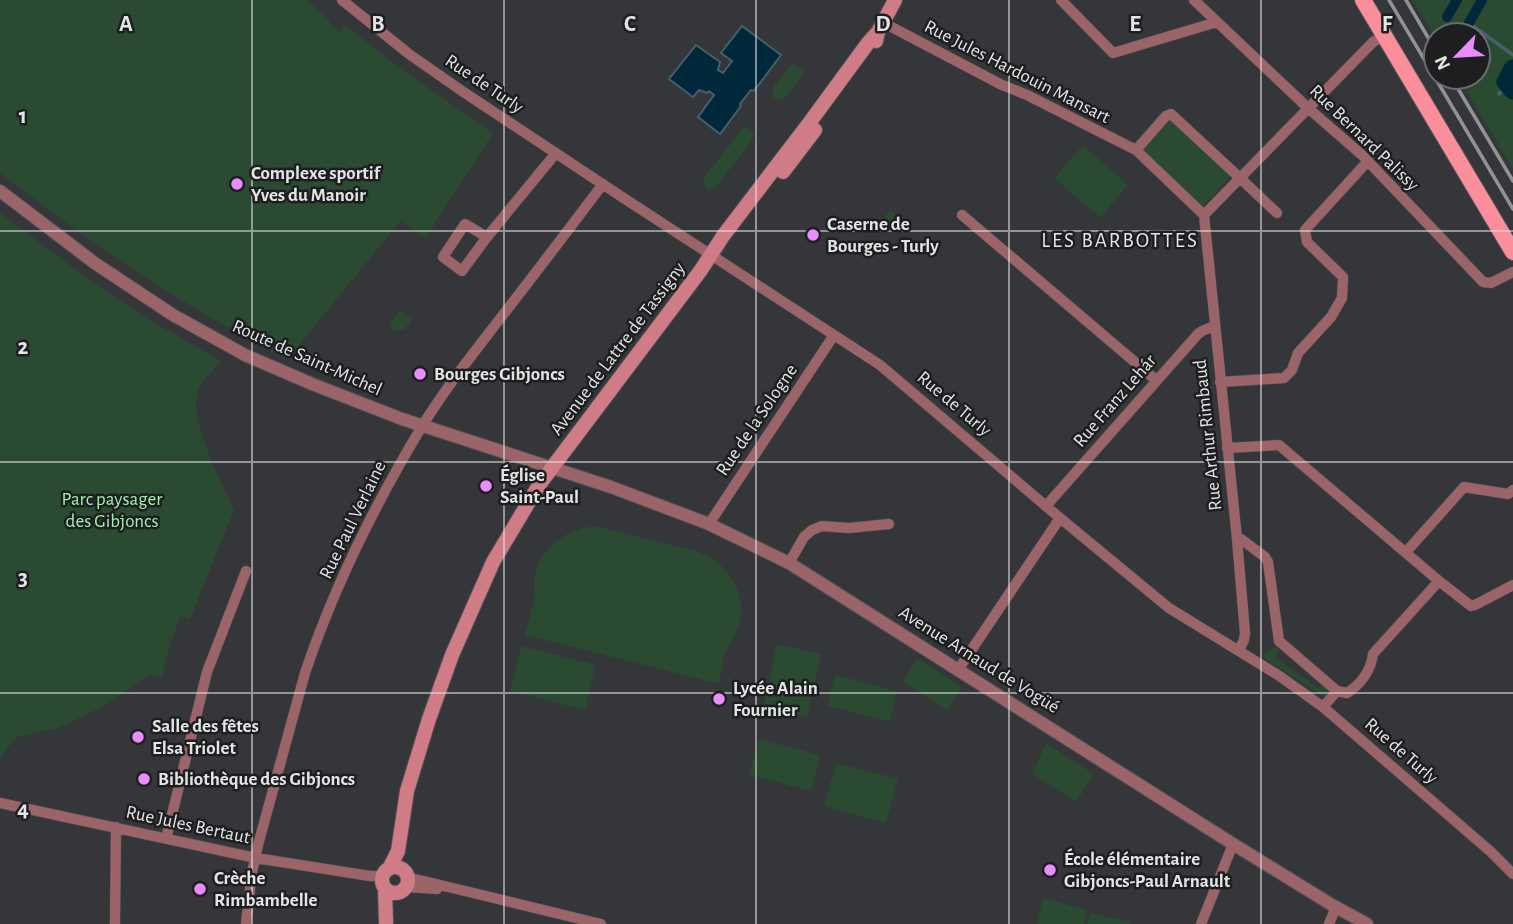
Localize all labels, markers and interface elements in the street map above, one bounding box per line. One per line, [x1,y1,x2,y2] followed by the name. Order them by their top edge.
[119,13,133,36] text: A
[371,13,385,36] text: B
[624,13,636,36] text: C
[875,13,891,36] text: D
[1129,13,1141,36] text: E
[1382,13,1393,36] text: F
[921,17,1113,127] street label: Rue Jules Hardouin Mansart
[1422,21,1492,91] north arrow
[441,51,527,117] street label: Rue de Turly
[1432,53,1454,73] text: N
[1306,81,1422,195] street label: Rue Bernard Palissy
[19,105,27,128] text: 1
[251,164,382,205] place label: Complexe sportif Yves du Manoir
[229,176,245,192] marker: Complexe sportif Yves du Manoir
[827,215,939,256] place label: Caserne de Bourges - Turly
[805,227,821,243] marker: Caserne de Bourges - Turly
[1041,230,1199,251] district label: LES BARBOTTES
[547,259,689,439] street label: Avenue de Lattre de Tassigny
[229,317,385,399] street label: Route de Saint-Michel
[18,336,29,359] text: 2
[1070,351,1160,451] street label: Rue Franz Lehár
[1191,358,1225,511] street label: Rue Arthur Rimbaud
[713,361,801,479] street label: Rue de la Sologne
[434,365,565,384] place label: Bourges Gibjoncs
[412,366,428,382] marker: Bourges Gibjoncs
[913,368,995,440] street label: Rue de Turly
[316,458,390,582] street label: Rue Paul Verlaine
[500,464,579,507] place label: Église Saint-Paul
[478,478,494,494] marker: Église Saint-Paul
[62,490,162,531] park label: Parc paysager des Gibjoncs
[18,567,28,590] text: 3
[895,603,1063,717] street label: Avenue Arnaud de Vogüé
[733,679,818,720] place label: Lycée Alain Fournier
[711,691,727,707] marker: Lycée Alain Fournier
[1361,714,1441,788] street label: Rue de Turly
[152,717,259,758] place label: Salle des fêtes Elsa Triolet
[130,729,146,745] marker: Salle des fêtes Elsa Triolet
[158,770,355,789] place label: Bibliothèque des Gibjoncs
[136,771,152,787] marker: Bibliothèque des Gibjoncs
[17,798,29,821] text: 4
[124,803,252,847] street label: Rue Jules Bertaut
[1064,848,1231,891] place label: École élémentaire Gibjoncs-Paul Arnault
[1042,862,1058,878] marker: École élémentaire Gibjoncs-Paul Arnault
[214,869,318,910] place label: Crèche Rimbambelle
[192,881,208,897] marker: Crèche Rimbambelle

